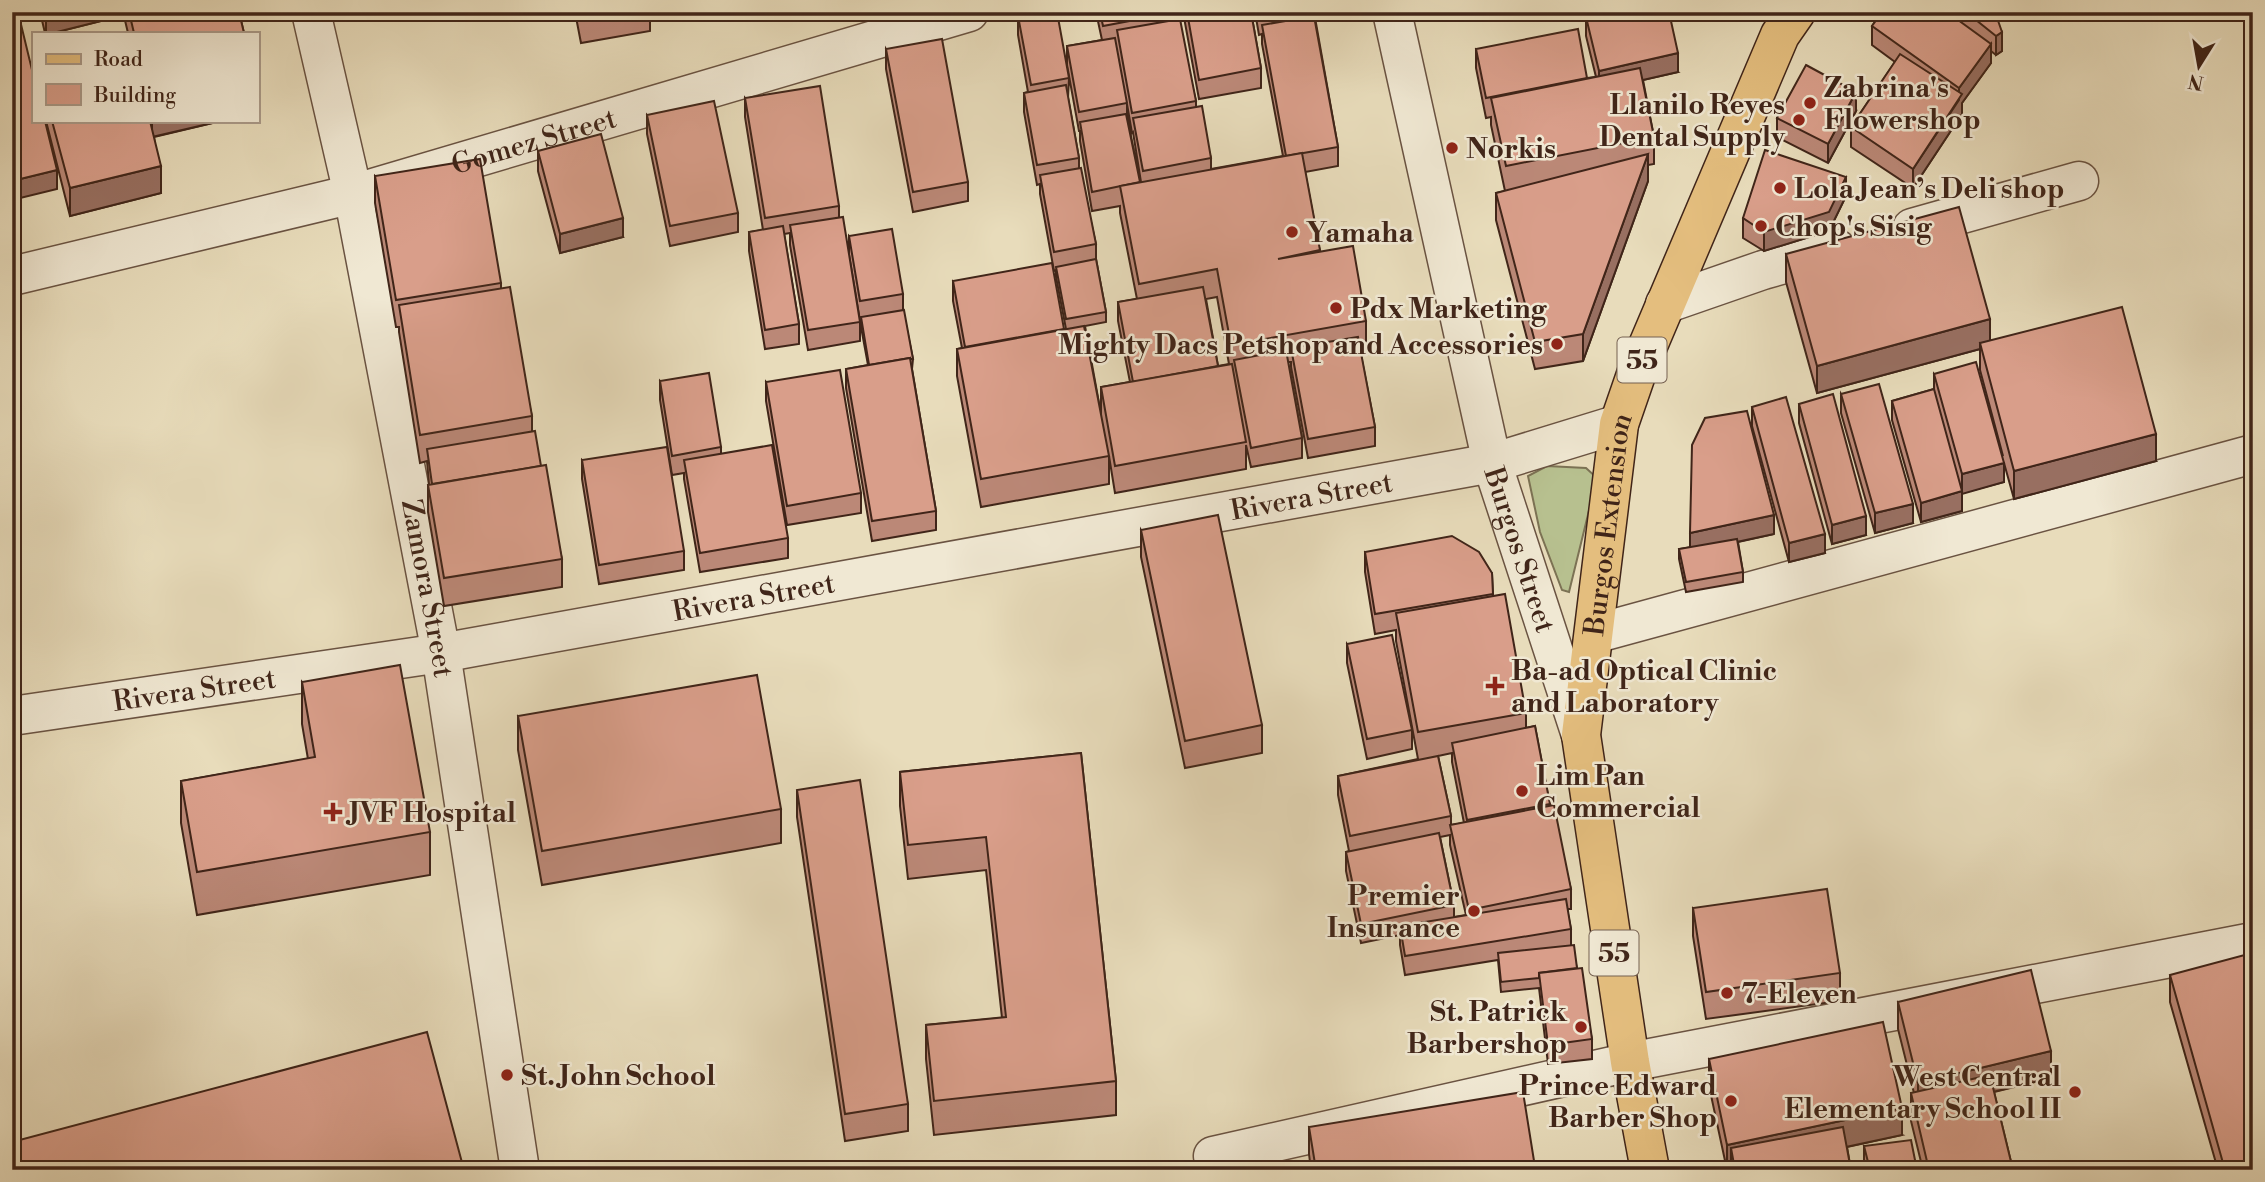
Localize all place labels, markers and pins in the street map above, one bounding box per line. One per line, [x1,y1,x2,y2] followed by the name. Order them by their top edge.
[1824,71,1981,138] place label: Zabrina's Flowershop
[1599,88,1786,155] place label: Llanilo Reyes Dental Supply
[1802,95,1818,111] marker: Zabrina's Flowershop
[1791,112,1807,128] marker: Llanilo Reyes Dental Supply
[1466,132,1556,167] place label: Norkis
[1444,140,1460,156] marker: Norkis
[1794,172,2064,207] place label: Lola Jean’s Deli shop
[1772,180,1788,196] marker: Lola Jean’s Deli shop
[1775,210,1933,245] place label: Chop's Sisig
[1306,216,1414,251] place label: Yamaha
[1753,218,1769,234] marker: Chop's Sisig
[1284,224,1300,240] marker: Yamaha
[1350,292,1548,327] place label: Pdx Marketing
[1328,300,1344,316] marker: Pdx Marketing
[1058,328,1543,363] place label: Mighty Dacs Petshop and Accessories
[1549,336,1565,352] marker: Mighty Dacs Petshop and Accessories
[1511,654,1777,721] place label: Ba-ad Optical Clinic and Laboratory
[1485,676,1505,696] marker: Ba-ad Optical Clinic and Laboratory
[1536,759,1700,826] place label: Lim Pan Commercial
[1514,783,1530,799] marker: Lim Pan Commercial
[345,796,516,831] place label: JVF Hospital
[323,802,343,822] marker: JVF Hospital
[1327,879,1460,946] place label: Premier Insurance
[1466,903,1482,919] marker: Premier Insurance
[1741,977,1857,1012] place label: 7-Eleven
[1719,985,1735,1001] marker: 7-Eleven
[1407,995,1568,1062] place label: St. Patrick Barbershop
[1573,1019,1589,1035] marker: St. Patrick Barbershop
[521,1059,715,1094] place label: St. John School
[1784,1060,2061,1127] place label: West Central Elementary School II
[499,1067,515,1083] marker: St. John School
[1519,1069,1717,1136] place label: Prince Edward Barber Shop
[2067,1084,2083,1100] marker: West Central Elementary School II
[1723,1093,1739,1109] marker: Prince Edward Barber Shop

